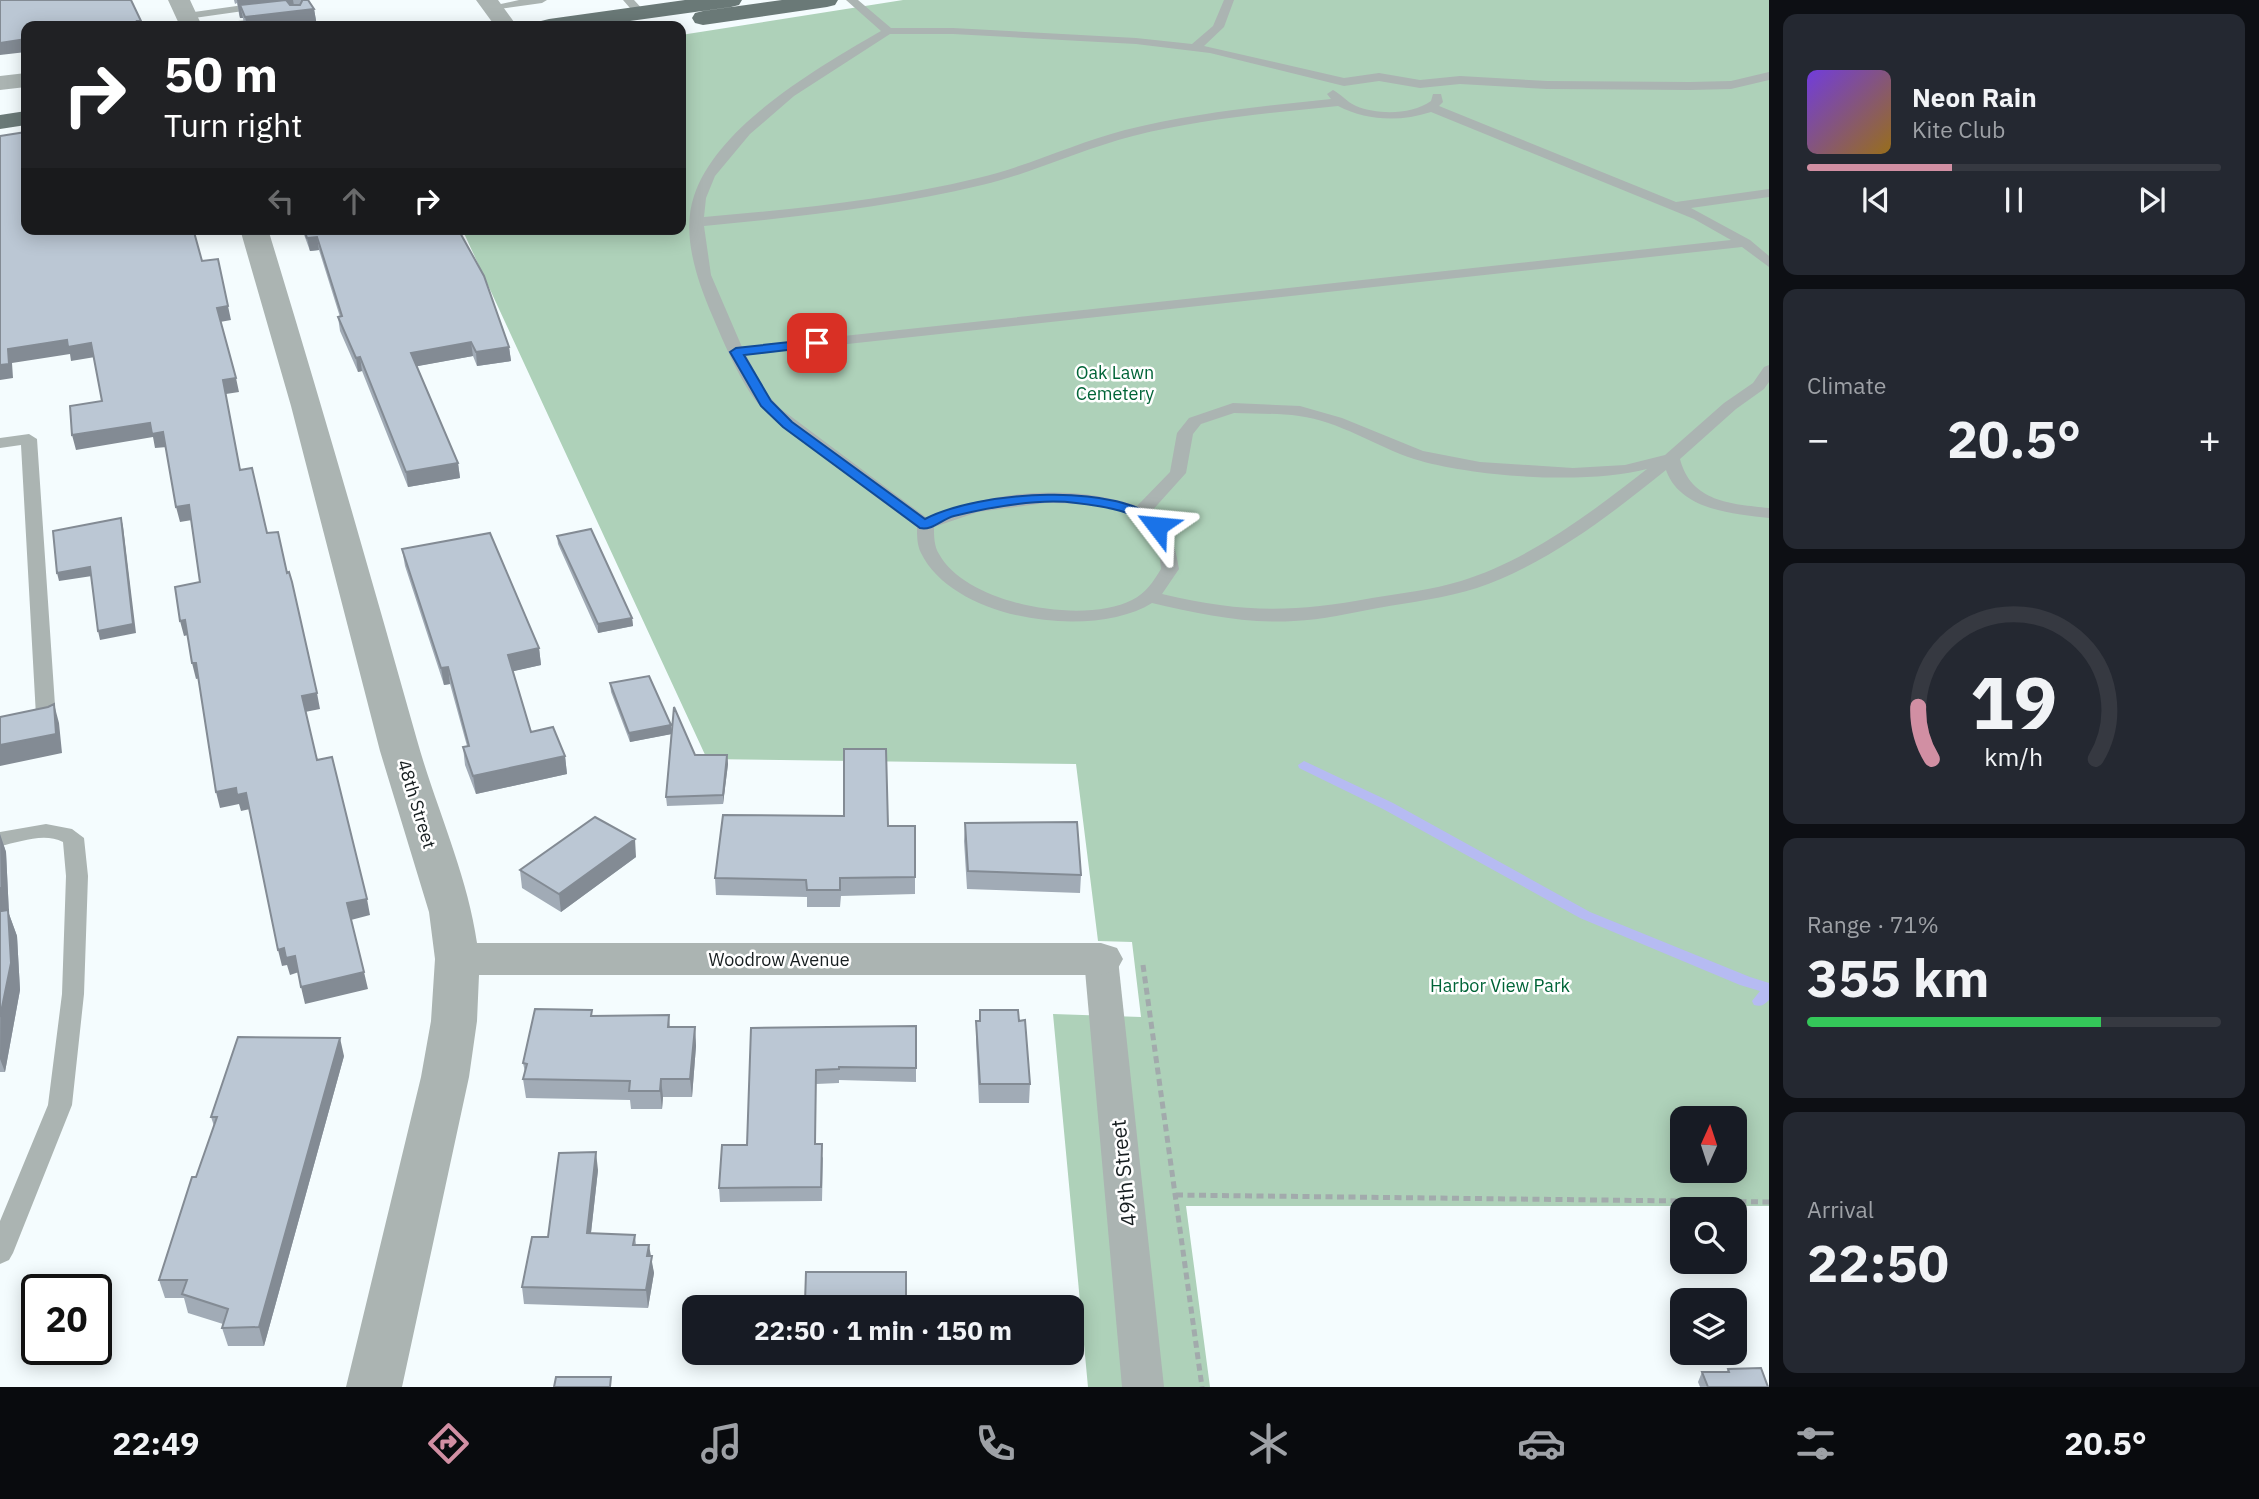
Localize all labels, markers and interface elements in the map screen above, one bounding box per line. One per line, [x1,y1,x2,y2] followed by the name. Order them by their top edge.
[164,42,278,105] text: 50 m
[49,49,140,140] icon: right
[1912,80,2037,114] text: Neon Rain
[164,104,302,146] text: Turn right
[1912,114,2005,144] text: Kite Club
[1857,181,1895,219] icon: previous
[1995,181,2033,219] icon: pause
[2133,181,2171,219] icon: next
[262,182,300,220] icon: left
[335,182,373,220] icon: ahead
[408,182,446,220] icon: right
[787,313,847,373] pin
[798,324,836,362] icon: arrive
[1076,361,1154,405] park label: Oak Lawn Cemetery
[1807,370,1886,400] text: Climate
[1947,405,2081,472] text: 20.5°
[1807,414,1830,463] text: −
[2198,414,2221,463] text: +
[1120,489,1194,563] position arrow
[1970,655,2058,750] text: 19
[1985,740,2043,773] text: km/h
[393,757,441,851] street label: 48th Street
[1807,909,1939,939] text: Range · 71%
[1807,944,1989,1011] text: 355 km
[708,948,850,971] street label: Woodrow Avenue
[1430,974,1571,997] park label: Harbor View Park
[1670,1106,1746,1183] north arrow
[1670,1106,1747,1365] map controls
[1103,1118,1143,1228] street label: 49th Street
[1807,1194,1874,1224] text: Arrival
[1670,1197,1747,1274] button: search
[1807,1229,1949,1296] text: 22:50
[21,1274,112,1365] speed limit sign: 20
[1670,1288,1747,1365] button: layers
[754,1313,1012,1347] text: 22:50 · 1 min · 150 m
[424,1419,473,1468] icon: directions
[697,1419,746,1468] icon: music
[971,1419,1020,1468] icon: phone
[1244,1419,1293,1468] icon: climate
[1517,1419,1566,1468] icon: car
[1791,1419,1840,1468] icon: filters
[112,1422,200,1464] text: 22:49
[2064,1422,2147,1464] text: 20.5°

